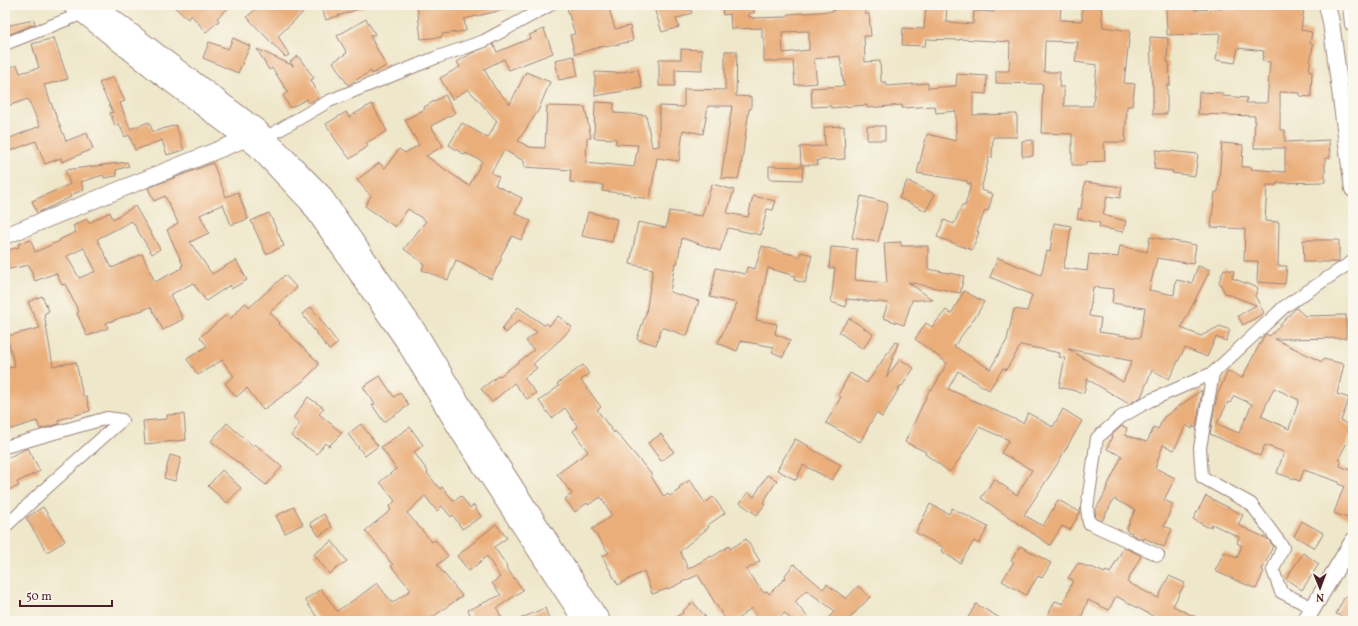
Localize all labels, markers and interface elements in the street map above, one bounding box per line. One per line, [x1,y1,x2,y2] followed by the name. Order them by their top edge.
[1300,568,1340,608] north arrow
[20,582,112,608] scale bar
[26,589,52,605] text: 50 m
[1316,589,1324,604] text: N

